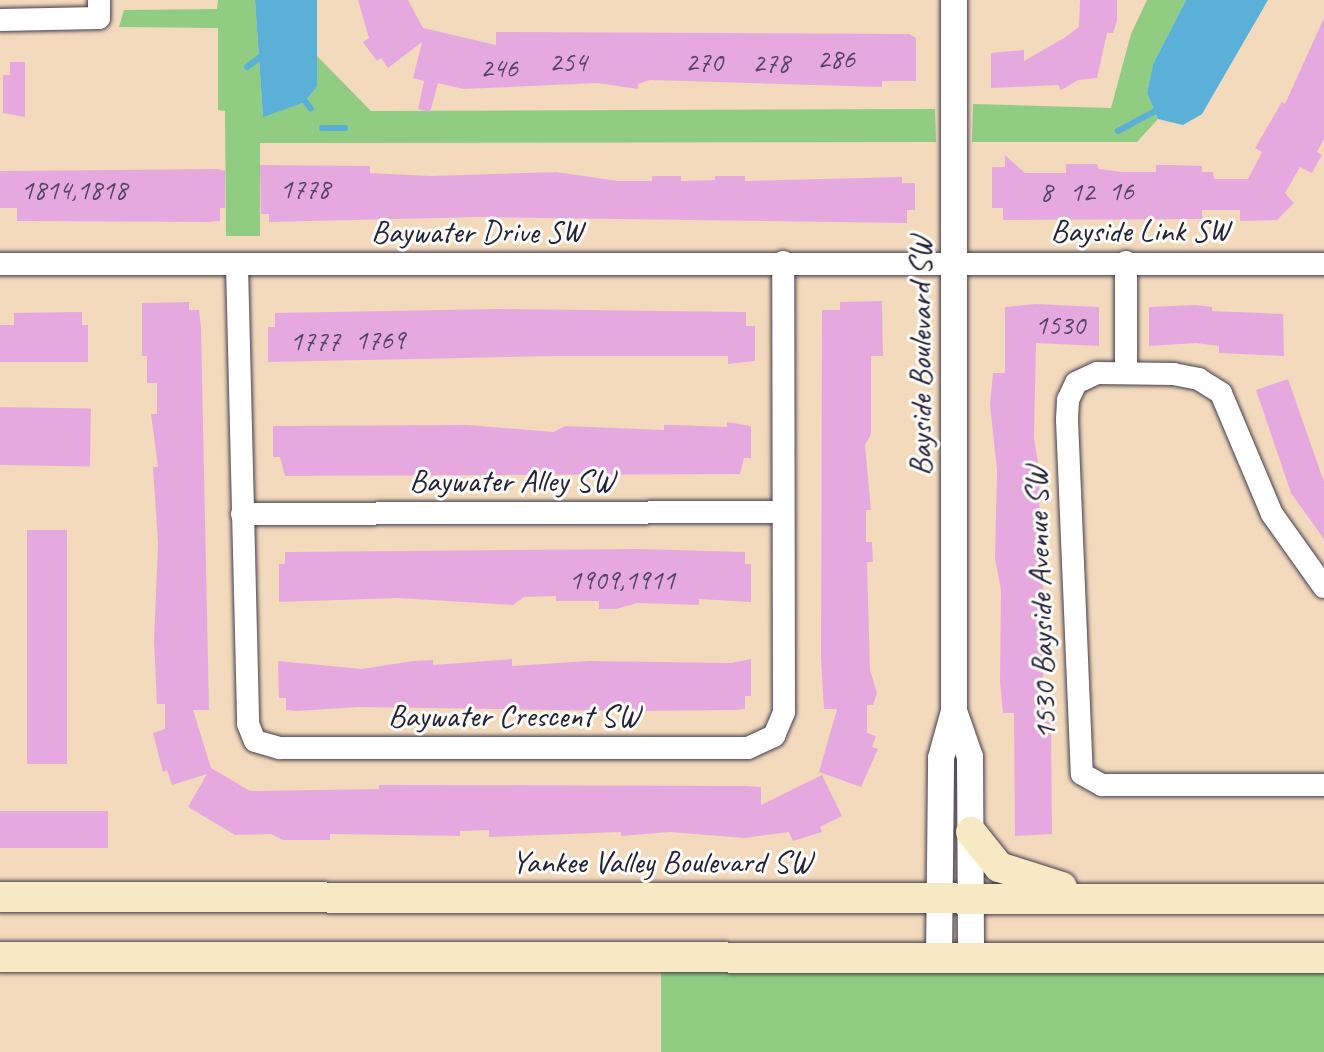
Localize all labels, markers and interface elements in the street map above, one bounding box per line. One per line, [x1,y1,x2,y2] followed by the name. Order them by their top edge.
[817,42,855,76] house number: 286
[549,45,587,79] house number: 254
[685,45,723,79] house number: 270
[752,46,790,80] house number: 278
[480,51,518,85] house number: 246
[280,172,330,206] house number: 1778
[21,173,127,207] house number: 1814,1818
[1108,174,1134,208] house number: 16
[1040,175,1052,209] house number: 8
[1069,175,1095,209] house number: 12
[1049,212,1231,250] street label: Bayside Link SW
[370,213,584,251] street label: Baywater Drive SW
[902,236,940,476] street label: Bayside Boulevard SW
[1035,308,1085,342] house number: 1530
[355,323,405,357] house number: 1769
[290,324,340,358] house number: 1777
[409,462,615,500] street label: Baywater Alley SW
[1017,465,1065,741] street label: 1530 Bayside Avenue SW
[569,563,675,597] house number: 1909,1911
[388,697,640,735] street label: Baywater Crescent SW
[511,843,813,881] street label: Yankee Valley Boulevard SW

